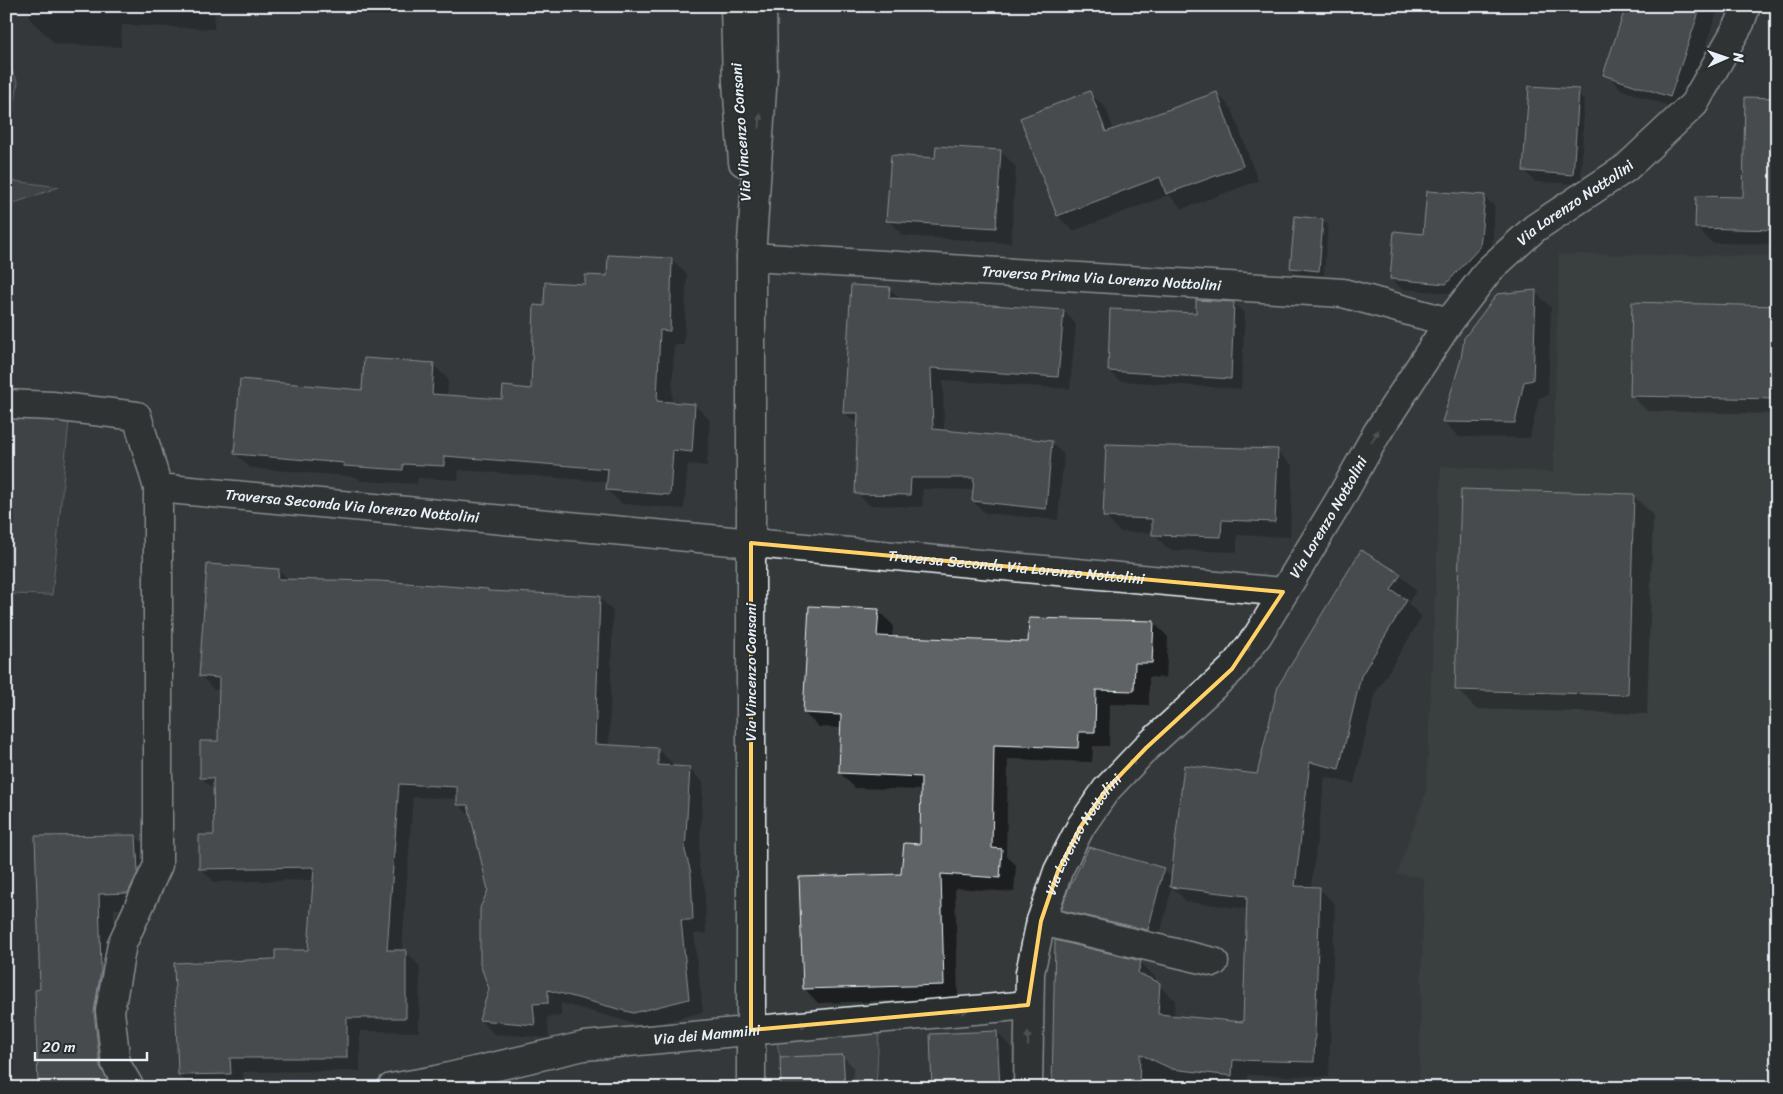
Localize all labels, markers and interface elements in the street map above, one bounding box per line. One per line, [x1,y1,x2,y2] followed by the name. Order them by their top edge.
[1700,32,1750,82] north arrow
[1726,51,1751,63] text: N
[723,61,759,202] street label: Via Vincenzo Consani
[756,112,764,128] one-way arrow
[1510,153,1641,252] street label: Via Lorenzo Nottolini
[981,258,1223,299] street label: Traversa Prima Via Lorenzo Nottolini
[1371,430,1380,443] one-way arrow
[1282,451,1375,583] street label: Via Lorenzo Nottolini
[224,481,481,531] street label: Traversa Seconda Via lorenzo Nottolini
[887,543,1147,592] street label: Traversa Seconda Via Lorenzo Nottolini
[738,602,764,741] street label: Via Vincenzo Consani
[1241,644,1252,657] one-way arrow
[1125,758,1137,770] one-way arrow
[1038,767,1129,899] street label: Via Lorenzo Nottolini
[954,1007,970,1015] one-way arrow
[652,1017,762,1053] street label: Via dei Mammini
[792,1021,808,1029] one-way arrow
[35,1029,148,1061] scale bar
[1024,1031,1032,1047] one-way arrow
[42,1034,76,1060] text: 20 m

